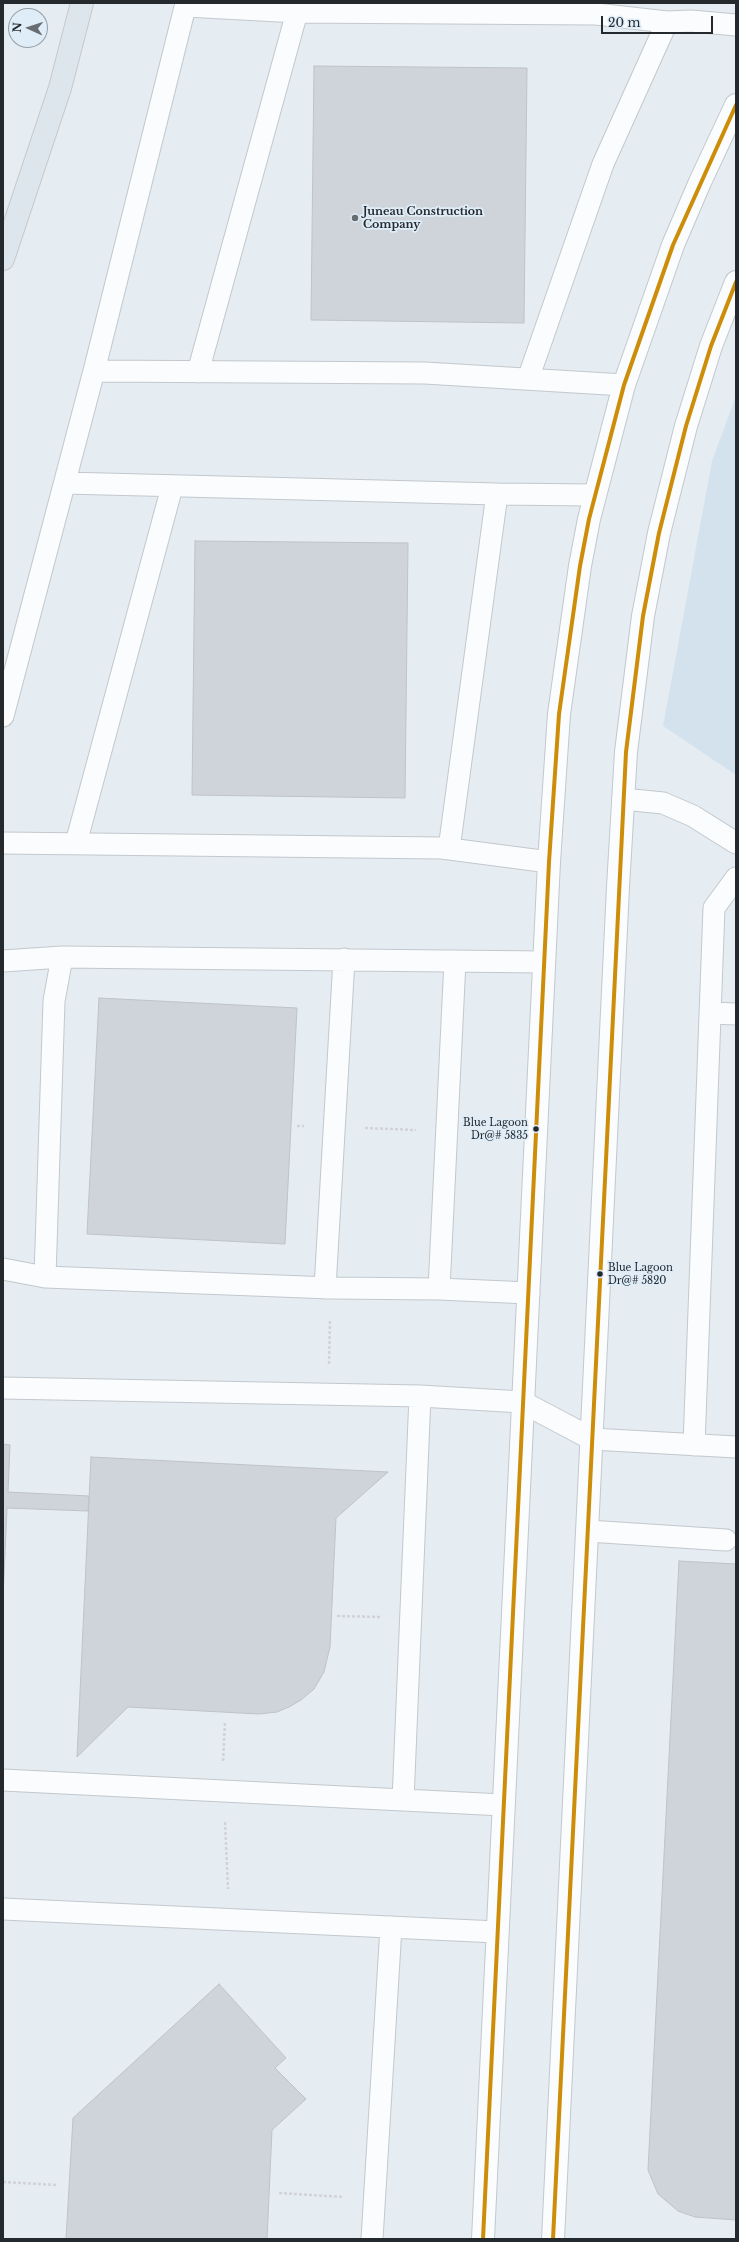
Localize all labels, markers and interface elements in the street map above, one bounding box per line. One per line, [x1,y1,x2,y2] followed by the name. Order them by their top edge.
[8,8,48,48] north arrow
[603,8,715,34] scale bar
[608,15,640,30] text: 20 m
[10,22,24,33] text: N
[363,205,483,231] place label: Juneau Construction Company
[350,213,360,223] marker: Juneau Construction Company
[463,1117,528,1140] place label: Blue Lagoon Dr@# 5835
[531,1124,541,1134] marker: Blue Lagoon Dr@# 5835
[608,1262,673,1286] place label: Blue Lagoon Dr@# 5820
[595,1269,605,1279] marker: Blue Lagoon Dr@# 5820

